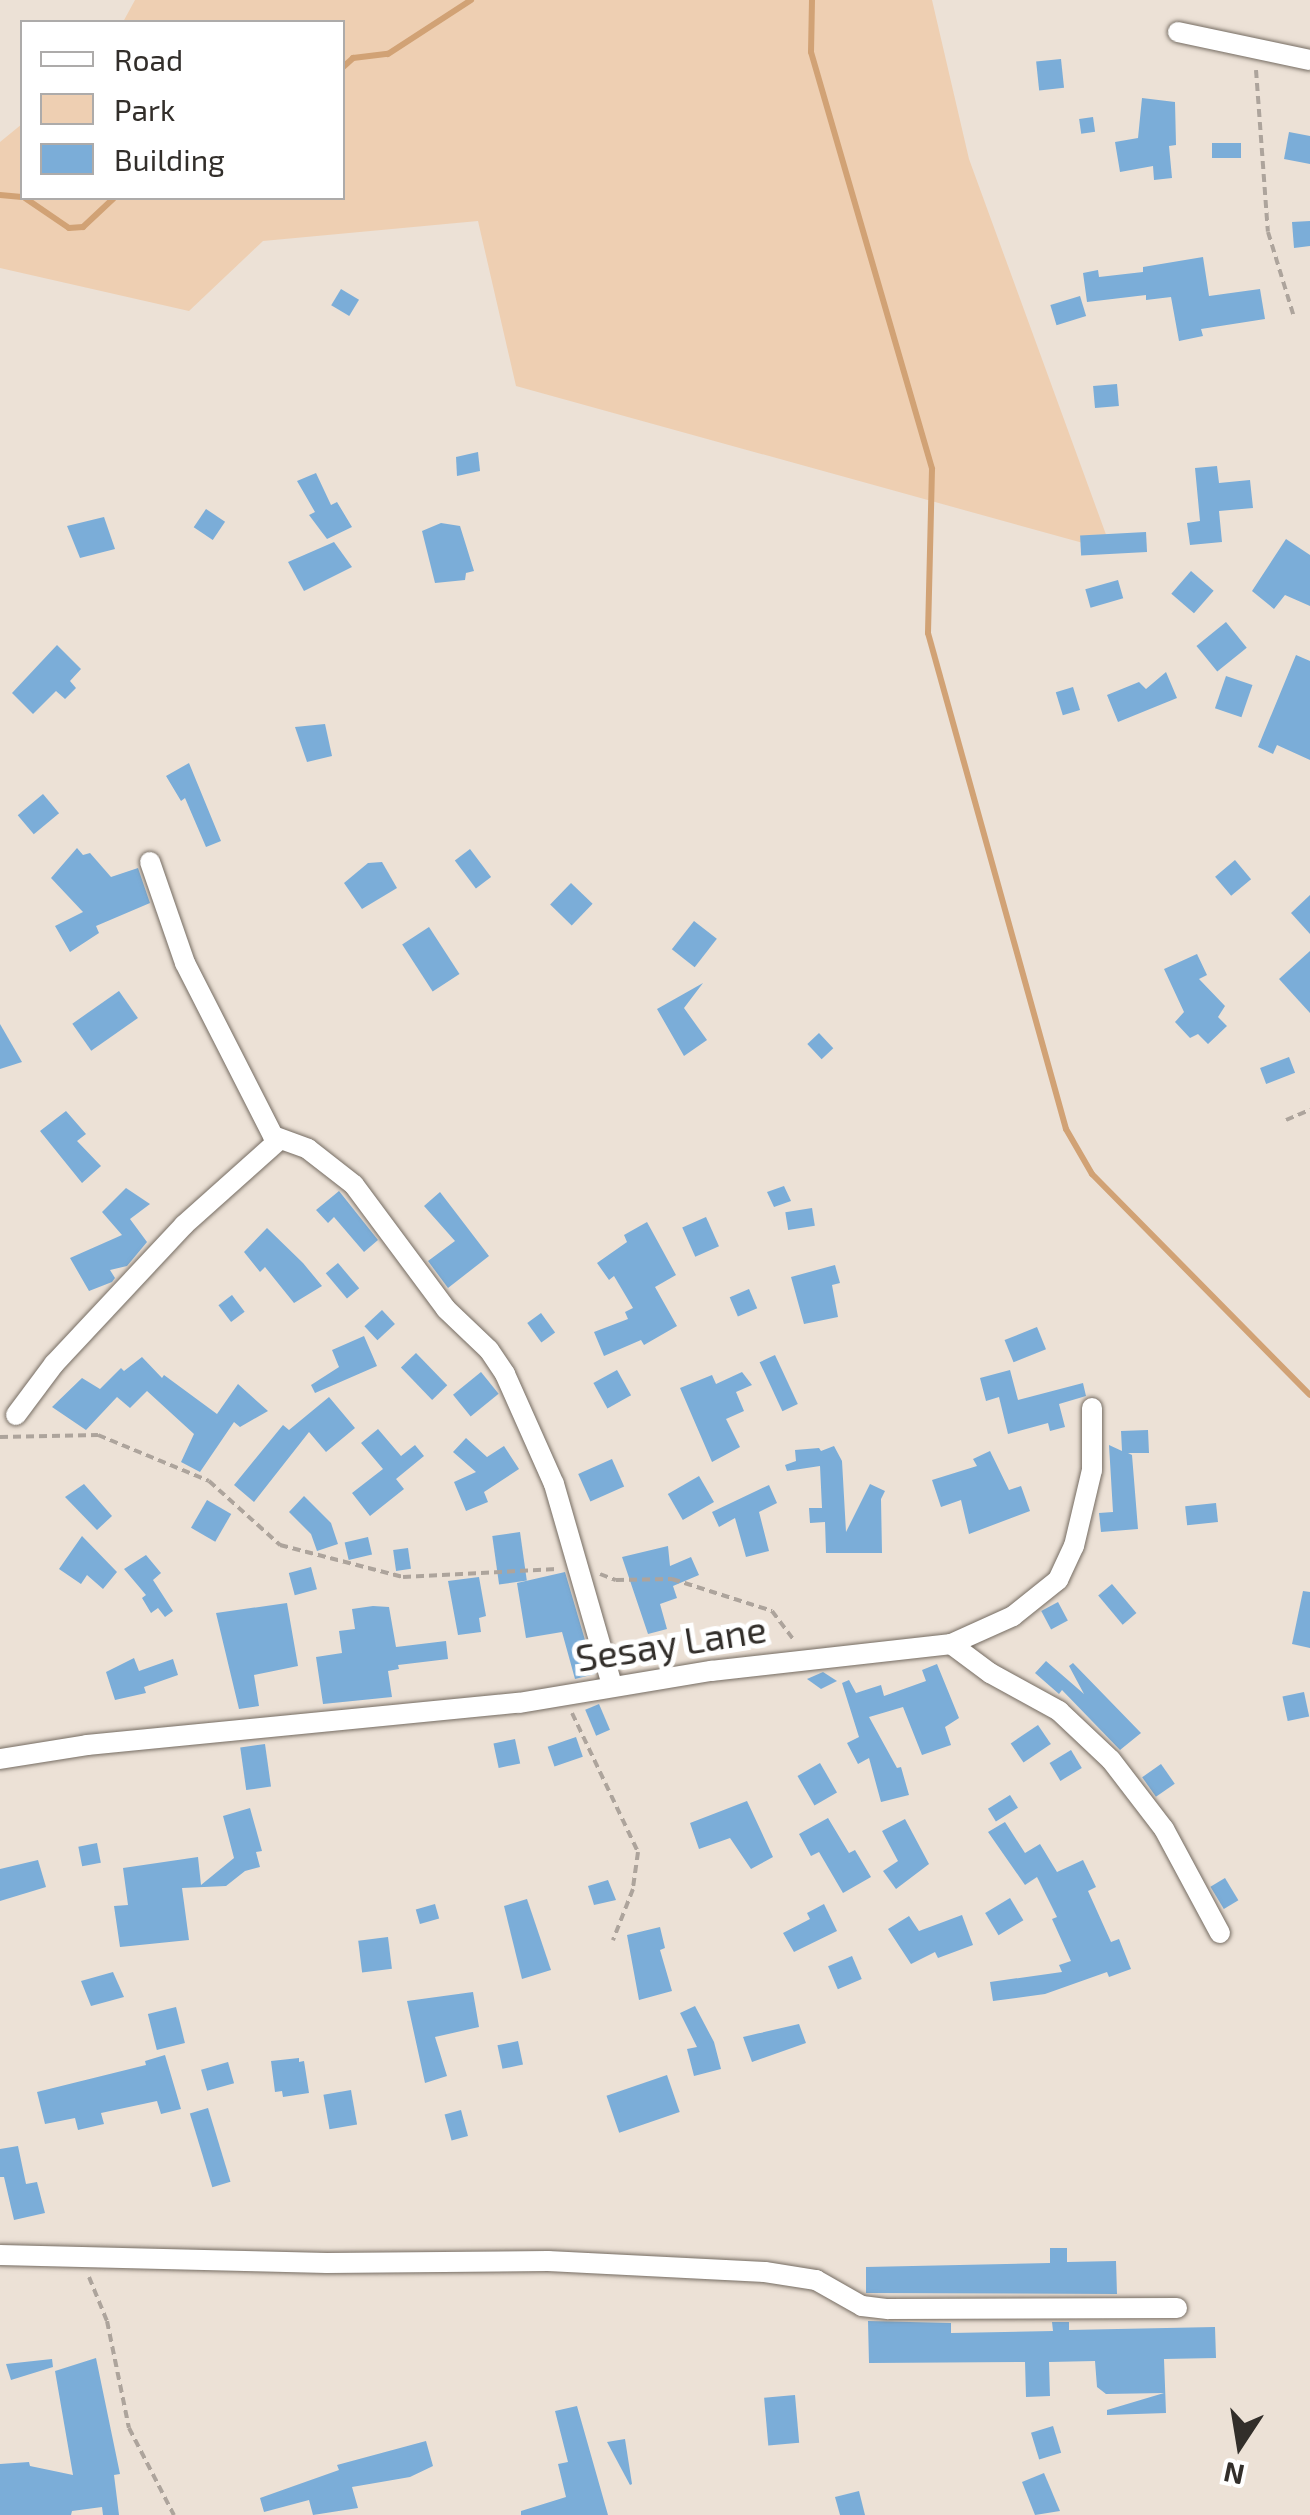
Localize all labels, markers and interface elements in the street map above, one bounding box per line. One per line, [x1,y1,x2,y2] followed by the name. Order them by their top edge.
[20,20,345,200] legend
[114,41,183,77] text: Road
[114,91,175,127] text: Park
[114,141,225,177] text: Building
[572,1605,770,1681] street label: Sesay Lane
[1190,2395,1290,2495] north arrow
[1220,2456,1247,2493] text: N

